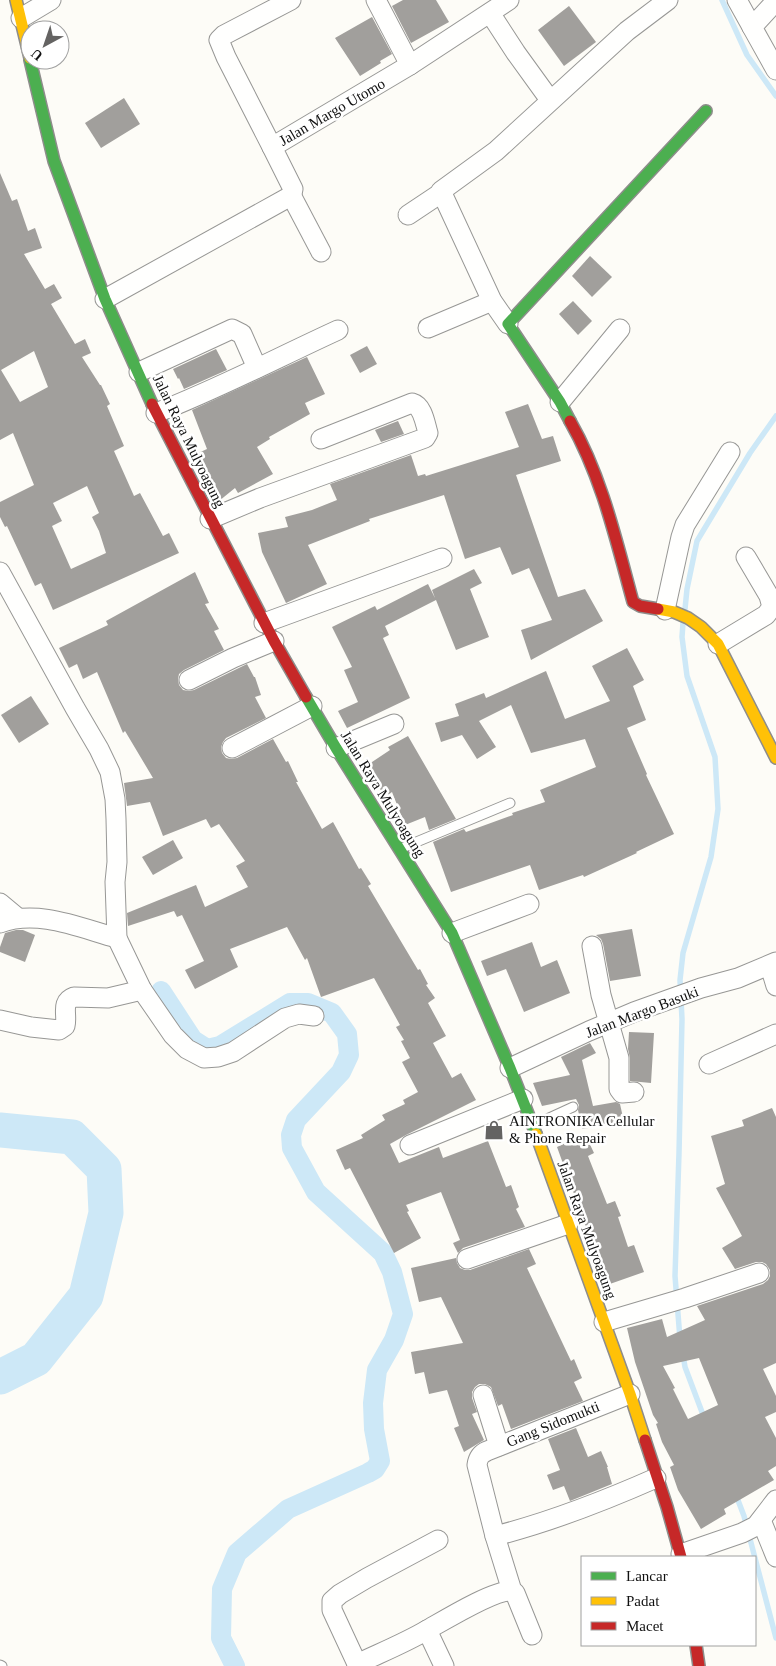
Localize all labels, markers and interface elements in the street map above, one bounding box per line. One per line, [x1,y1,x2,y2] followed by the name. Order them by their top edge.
[20,20,70,70] north arrow
[28,46,46,64] text: U
[276,75,388,149] street label: Jalan Margo Utomo
[150,372,228,510] street label: Jalan Raya Mulyoagung
[338,728,429,860] street label: Jalan Raya Mulyoagung
[583,983,701,1041] street label: Jalan Margo Basuki
[509,1113,654,1146] place label: AINTRONIKA Cellular & Phone Repair
[483,1119,505,1141] shop icon: AINTRONIKA Cellular & Phone Repair
[555,1159,620,1302] street label: Jalan Raya Mulyoagung
[504,1398,602,1450] street label: Gang Sidomukti
[581,1556,756,1646] legend
[626,1568,668,1584] text: Lancar
[626,1593,660,1609] text: Padat
[626,1618,664,1634] text: Macet

